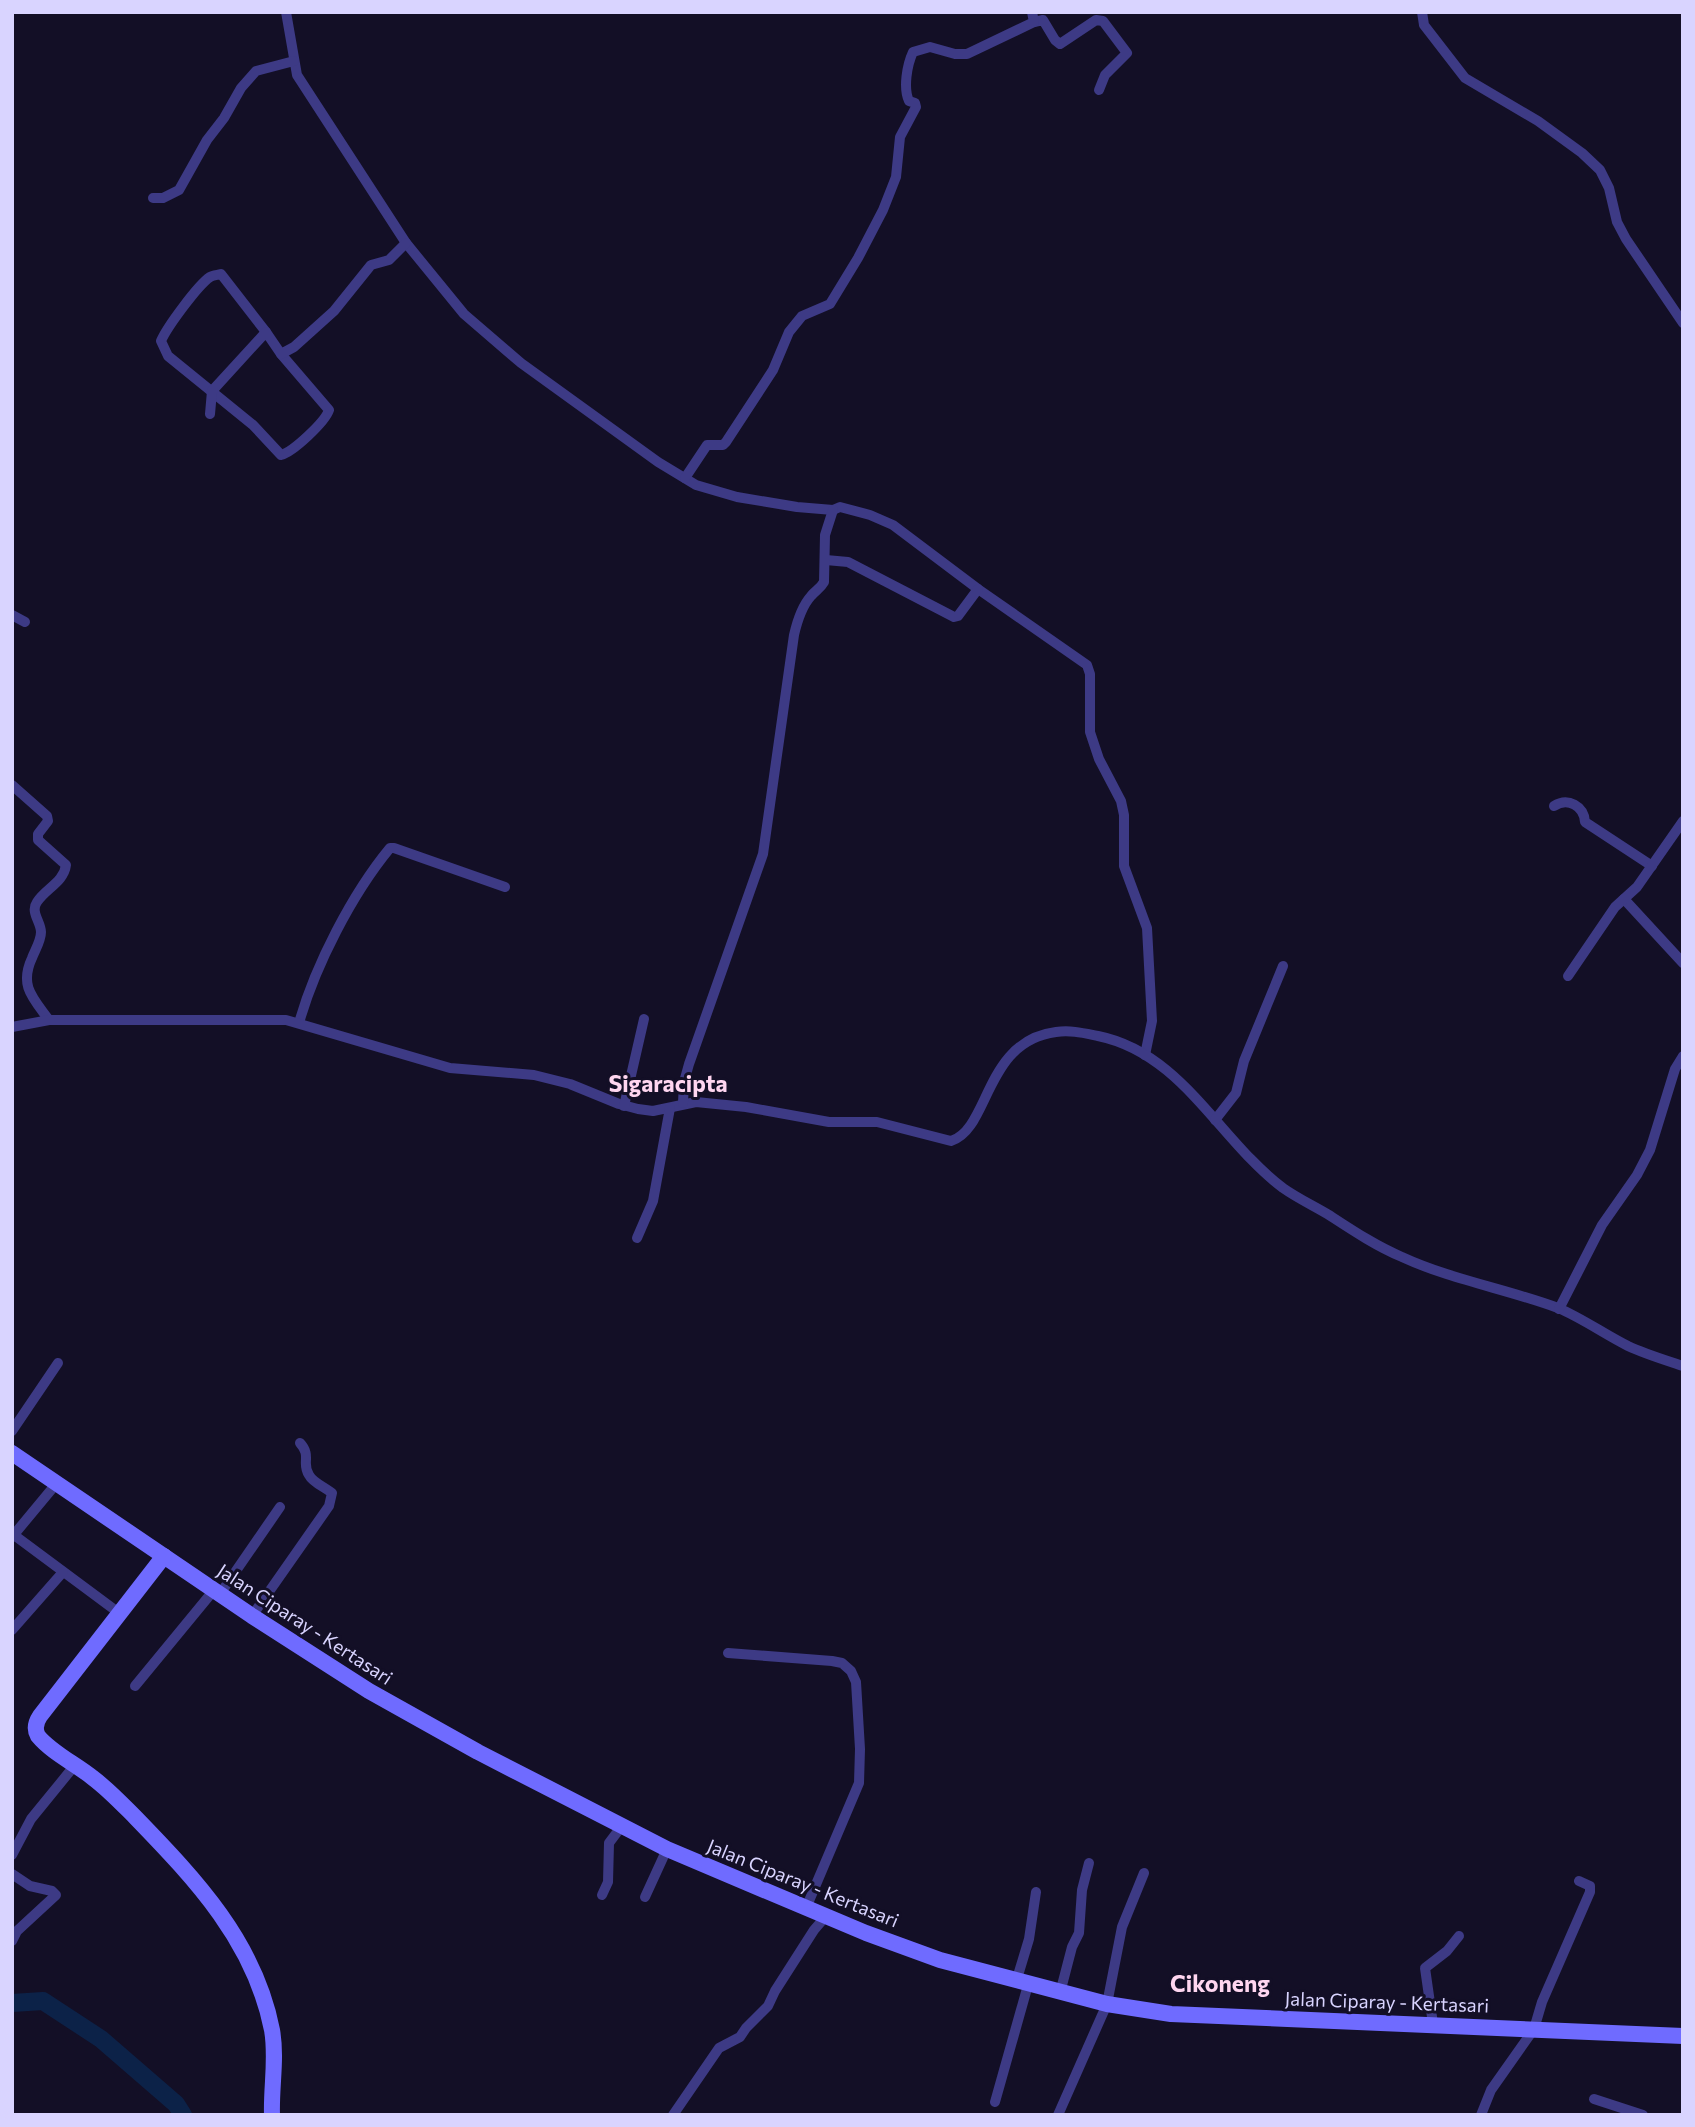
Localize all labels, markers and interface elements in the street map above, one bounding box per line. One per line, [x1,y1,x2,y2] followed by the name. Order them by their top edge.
[608,1069,728,1097] district label: Sigaracipta
[213,1558,397,1689] street label: Jalan Ciparay - Kertasari
[704,1834,902,1932] street label: Jalan Ciparay - Kertasari
[1170,1969,1270,1997] district label: Cikoneng
[1284,1986,1490,2017] street label: Jalan Ciparay - Kertasari

